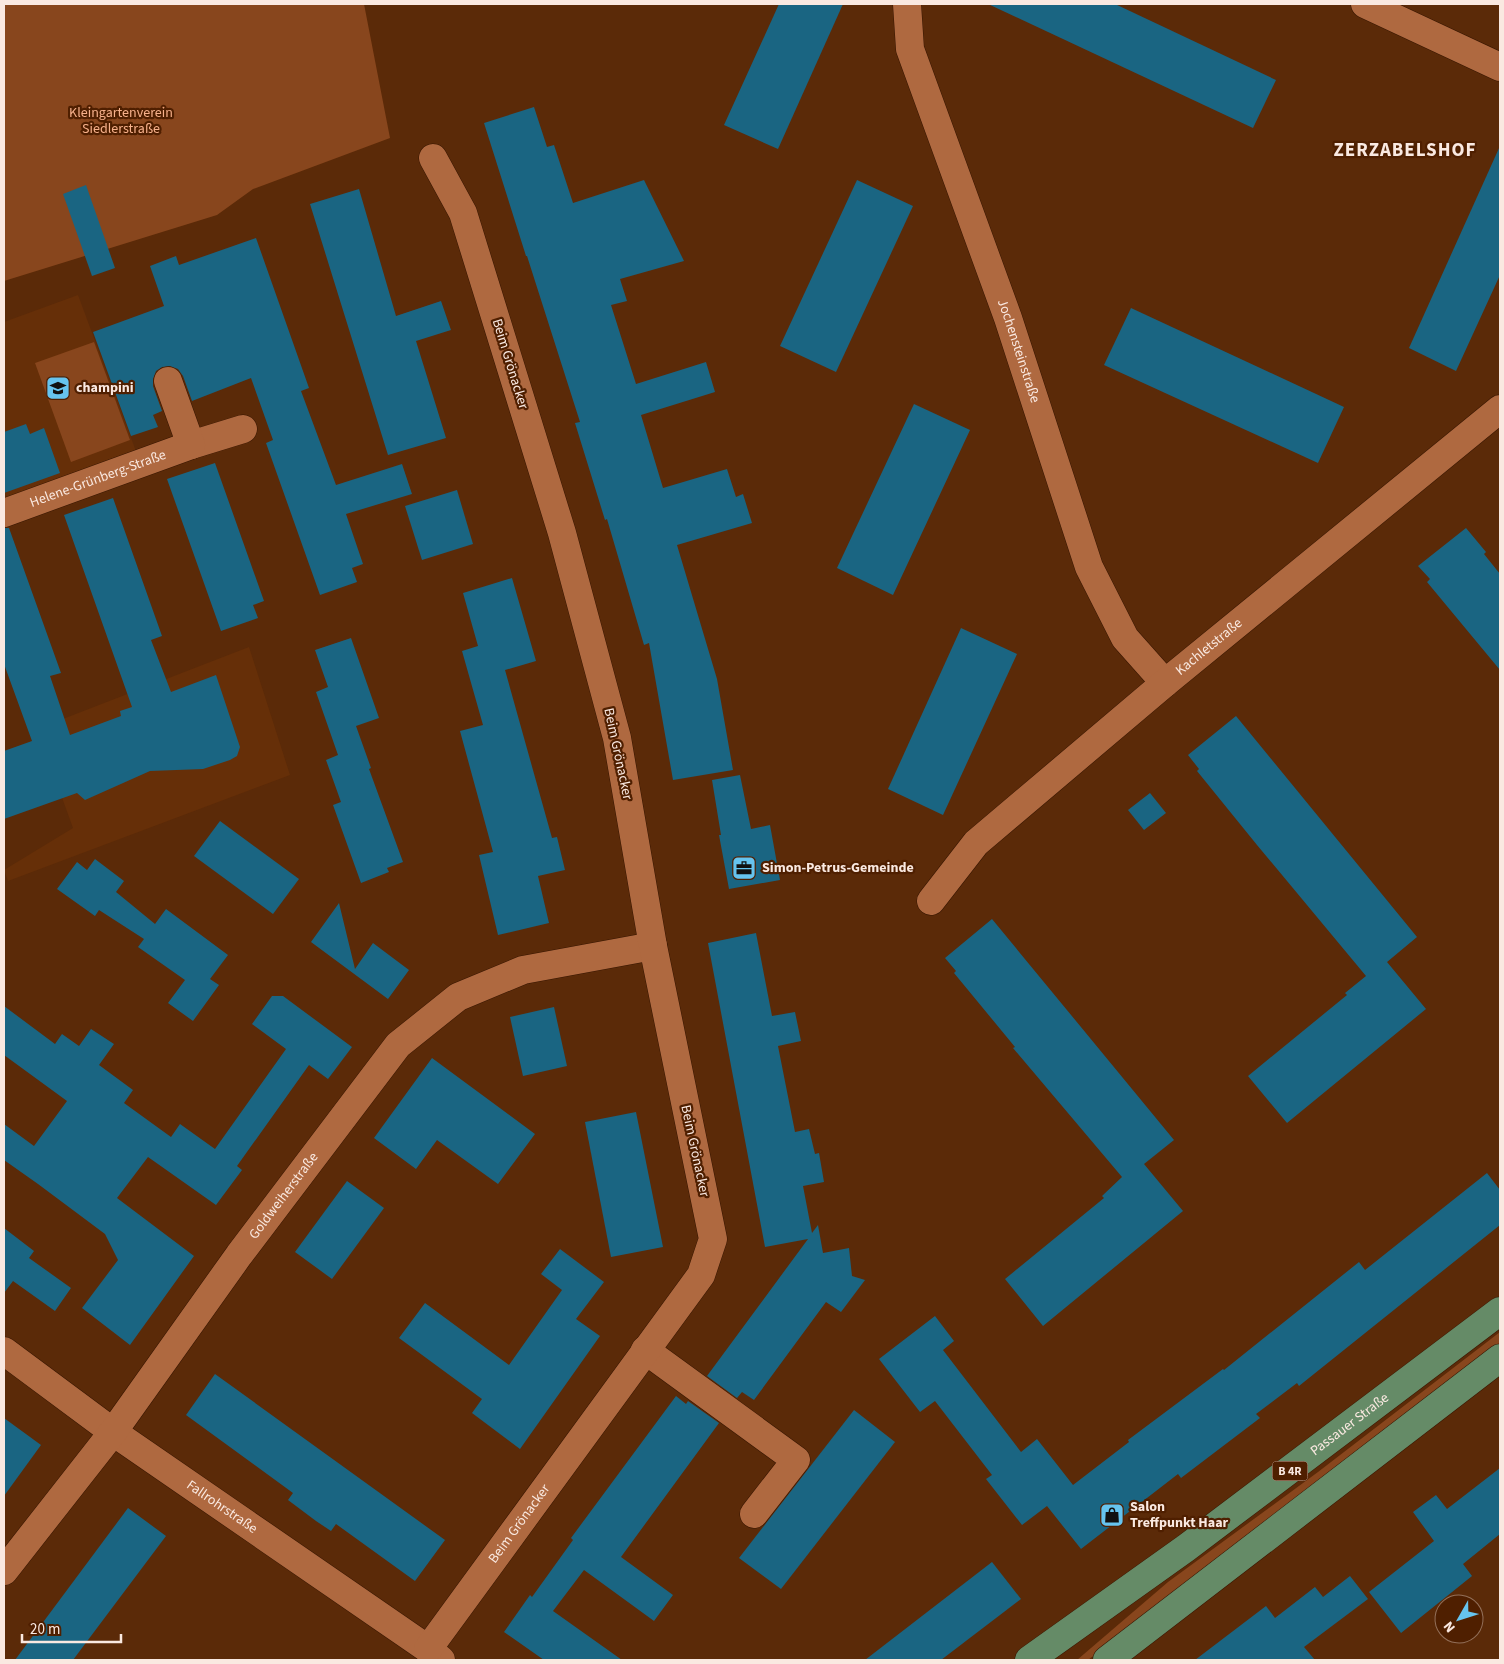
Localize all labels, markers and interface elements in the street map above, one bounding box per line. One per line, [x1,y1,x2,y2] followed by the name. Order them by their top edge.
[69,103,173,139] park label: Kleingartenverein Siedlerstraße
[1334,137,1476,164] district label: ZERZABELSHOF
[992,296,1045,405] street label: Jochensteinstraße
[487,316,533,412] street label: Beim Grönacker
[45,375,71,401] school or university icon: champini
[76,378,134,398] place label: champini
[27,445,169,513] street label: Helene-Grünberg-Straße
[1171,613,1247,680] street label: Kachletstraße
[598,706,638,802] street label: Beim Grönacker
[731,855,757,881] office icon: Simon-Petrus-Gemeinde
[762,858,914,878] place label: Simon-Petrus-Gemeinde
[675,1103,715,1199] street label: Beim Grönacker
[244,1148,323,1244] street label: Goldweiherstraße
[1306,1388,1393,1461] street label: Passauer Straße
[1272,1462,1308,1480] road number: B 4R
[182,1475,261,1539] street label: Fallrohrstraße
[484,1480,555,1568] street label: Beim Grönacker
[1130,1497,1229,1533] place label: Salon Treffpunkt Haar
[1099,1502,1125,1528] shop icon: Salon Treffpunkt Haar
[1434,1594,1484,1644] north arrow
[22,1612,121,1644] scale bar
[1439,1617,1460,1636] text: N
[30,1619,60,1640] text: 20 m

